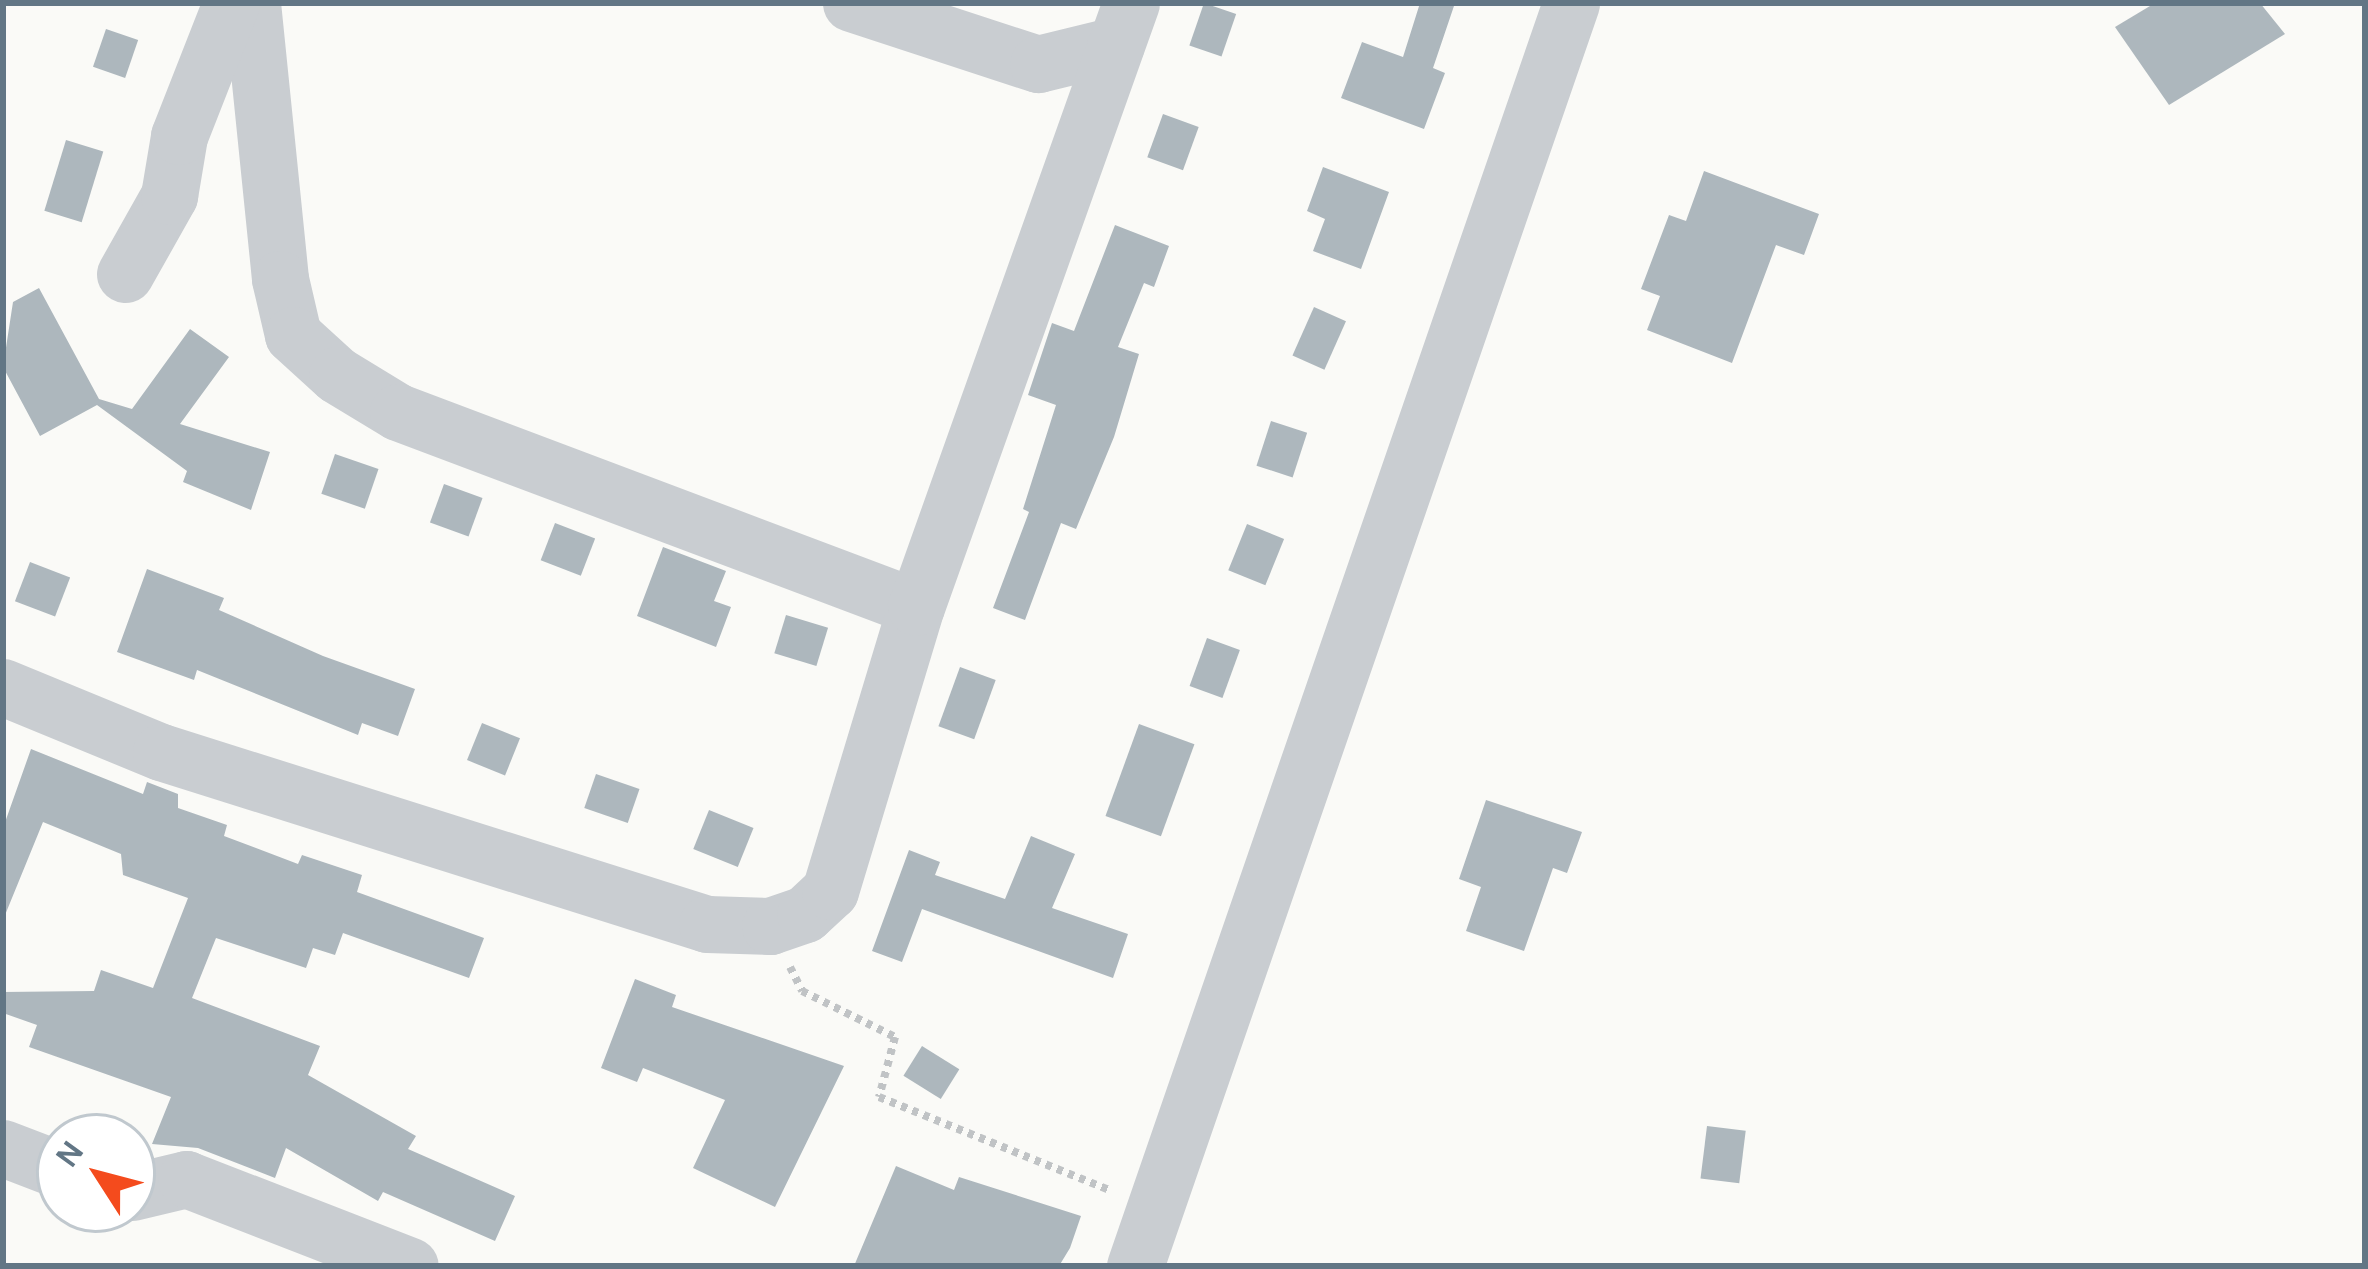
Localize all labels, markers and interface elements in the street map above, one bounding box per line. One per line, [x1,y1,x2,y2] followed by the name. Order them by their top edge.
[36,1113,156,1233] north arrow
[47,1133,92,1174] text: N

